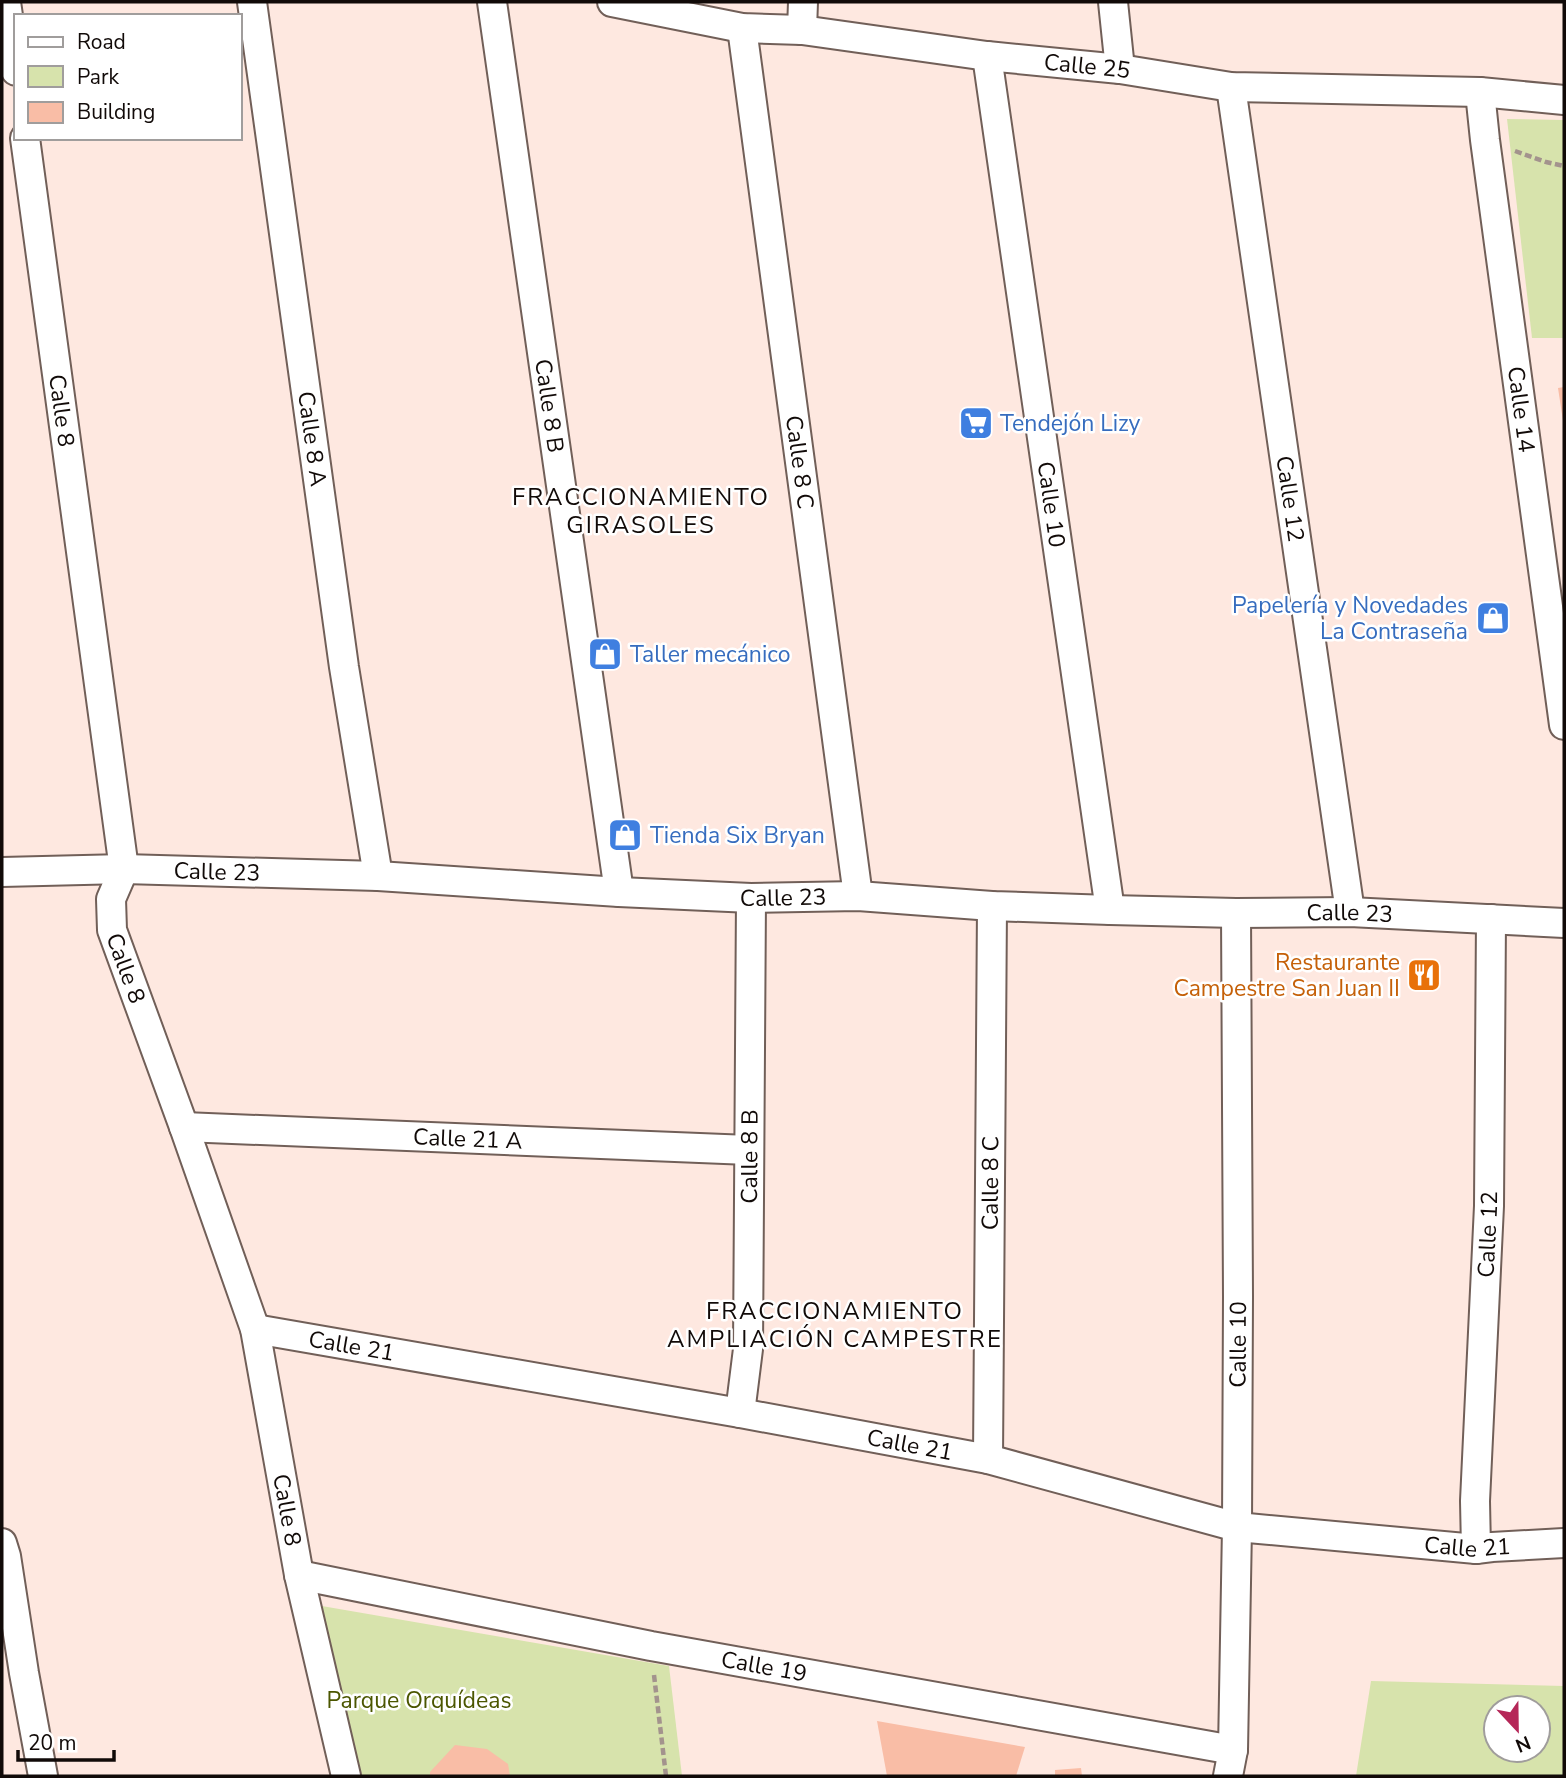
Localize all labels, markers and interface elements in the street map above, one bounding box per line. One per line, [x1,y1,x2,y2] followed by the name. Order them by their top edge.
[14,14,242,140] legend
[77,28,126,56] text: Road
[1042,47,1133,86] street label: Calle 25
[77,63,119,91] text: Park
[77,98,155,126] text: Building
[527,357,571,455] street label: Calle 8 B
[1500,364,1542,454] street label: Calle 14
[41,372,82,449] street label: Calle 8
[290,389,334,489] street label: Calle 8 A
[957,404,995,442] supermarket icon: Tendejón Lizy
[1000,408,1141,439] place label: Tendejón Lizy
[778,413,821,511] street label: Calle 8 C
[1268,454,1311,544] street label: Calle 12
[1030,459,1073,550] street label: Calle 10
[512,481,770,541] district label: FRACCIONAMIENTO GIRASOLES
[1232,590,1468,647] place label: Papelería y Novedades La Contraseña
[1474,599,1512,637] shop icon: Papelería y Novedades La Contraseña
[586,635,624,673] shop icon: Taller mecánico
[630,639,790,670] place label: Taller mecánico
[606,816,644,854] shop icon: Tienda Six Bryan
[650,820,825,851] place label: Tienda Six Bryan
[173,855,261,889] street label: Calle 23
[739,882,827,914] street label: Calle 23
[1306,897,1394,930] street label: Calle 23
[98,929,153,1008] street label: Calle 8
[1174,947,1400,1004] place label: Restaurante Campestre San Juan II
[1405,956,1443,994] restaurant icon: Restaurante Campestre San Juan II
[734,1109,766,1204] street label: Calle 8 B
[412,1121,523,1157] street label: Calle 21 A
[975,1136,1006,1230] street label: Calle 8 C
[1471,1191,1505,1278] street label: Calle 12
[667,1295,1003,1355] district label: FRACCIONAMIENTO AMPLIACIÓN CAMPESTRE
[1223,1301,1254,1388] street label: Calle 10
[306,1324,397,1369] street label: Calle 21
[864,1422,955,1468] street label: Calle 21
[265,1471,309,1549] street label: Calle 8
[1423,1529,1511,1565] street label: Calle 21
[719,1644,809,1690] street label: Calle 19
[326,1685,512,1716] park label: Parque Orquídeas
[1482,1694,1552,1764] north arrow
[18,1718,114,1762] scale bar
[28,1729,77,1757] text: 20 m
[1512,1729,1534,1759] text: N

